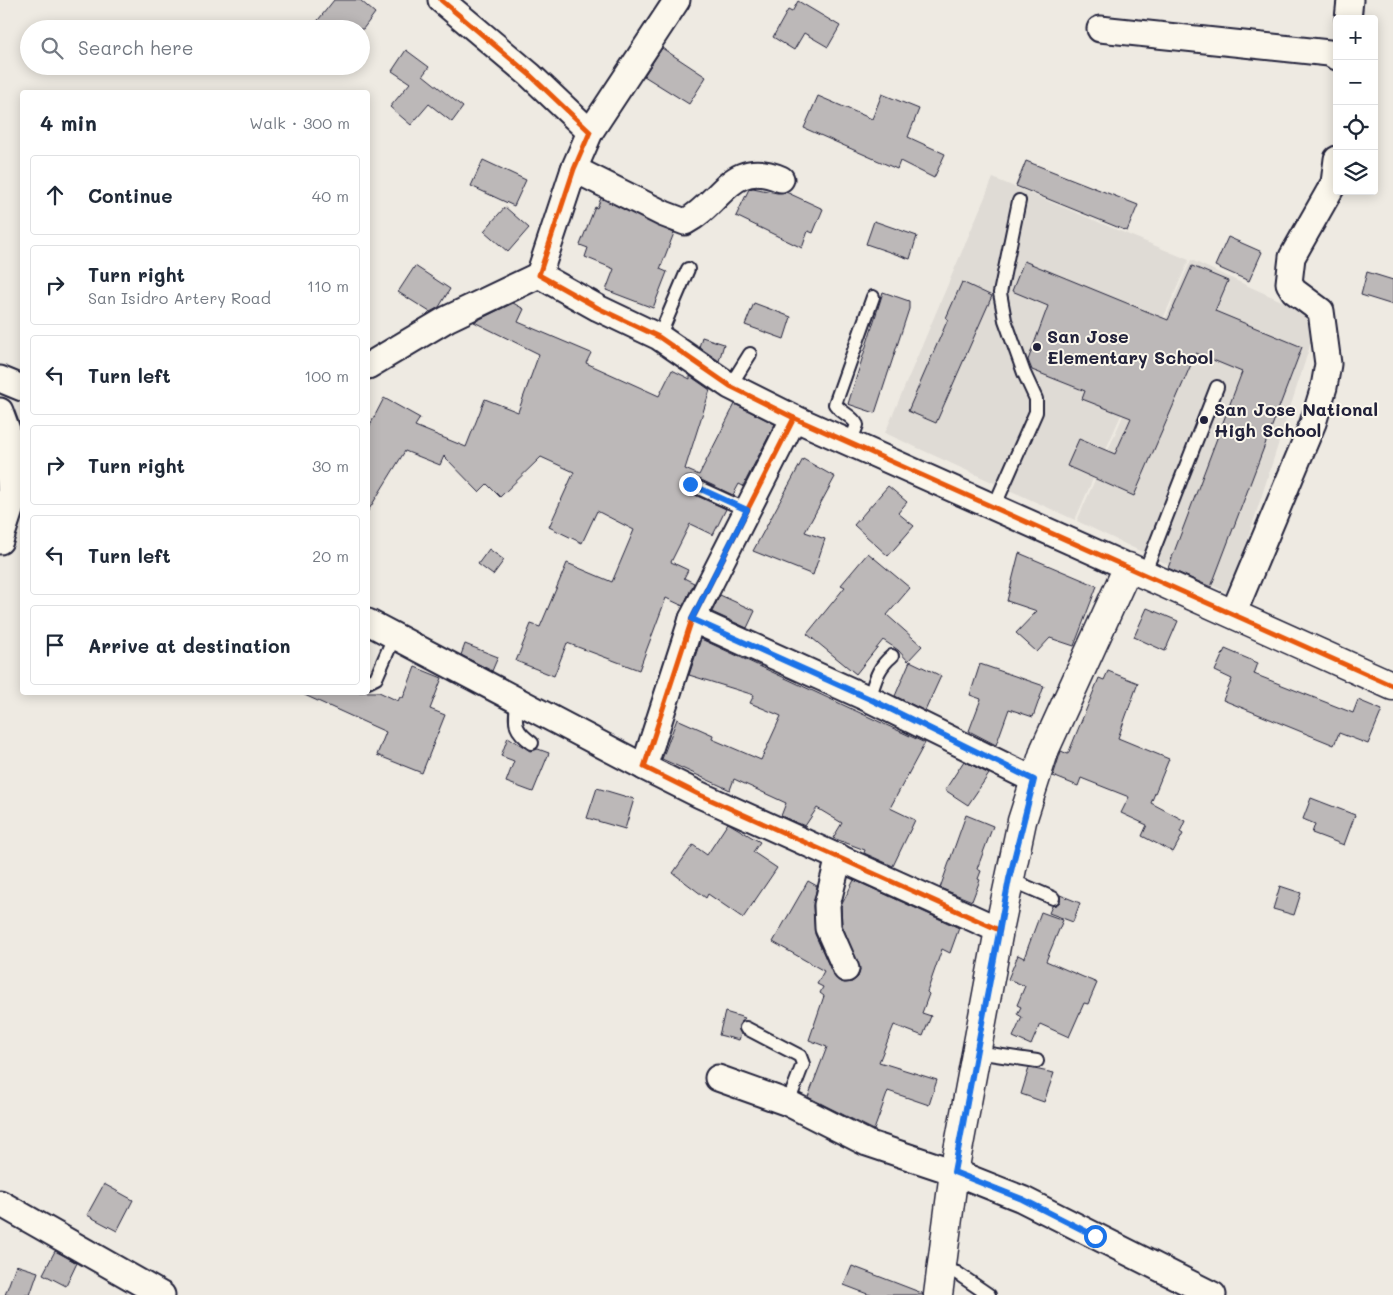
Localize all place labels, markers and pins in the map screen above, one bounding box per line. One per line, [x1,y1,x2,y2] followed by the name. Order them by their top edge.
[1047,324,1213,369] place label: San Jose Elementary School
[1031,341,1043,353] marker: San Jose Elementary School
[1214,397,1378,442] place label: San Jose National High School
[1198,414,1210,426] marker: San Jose National High School

